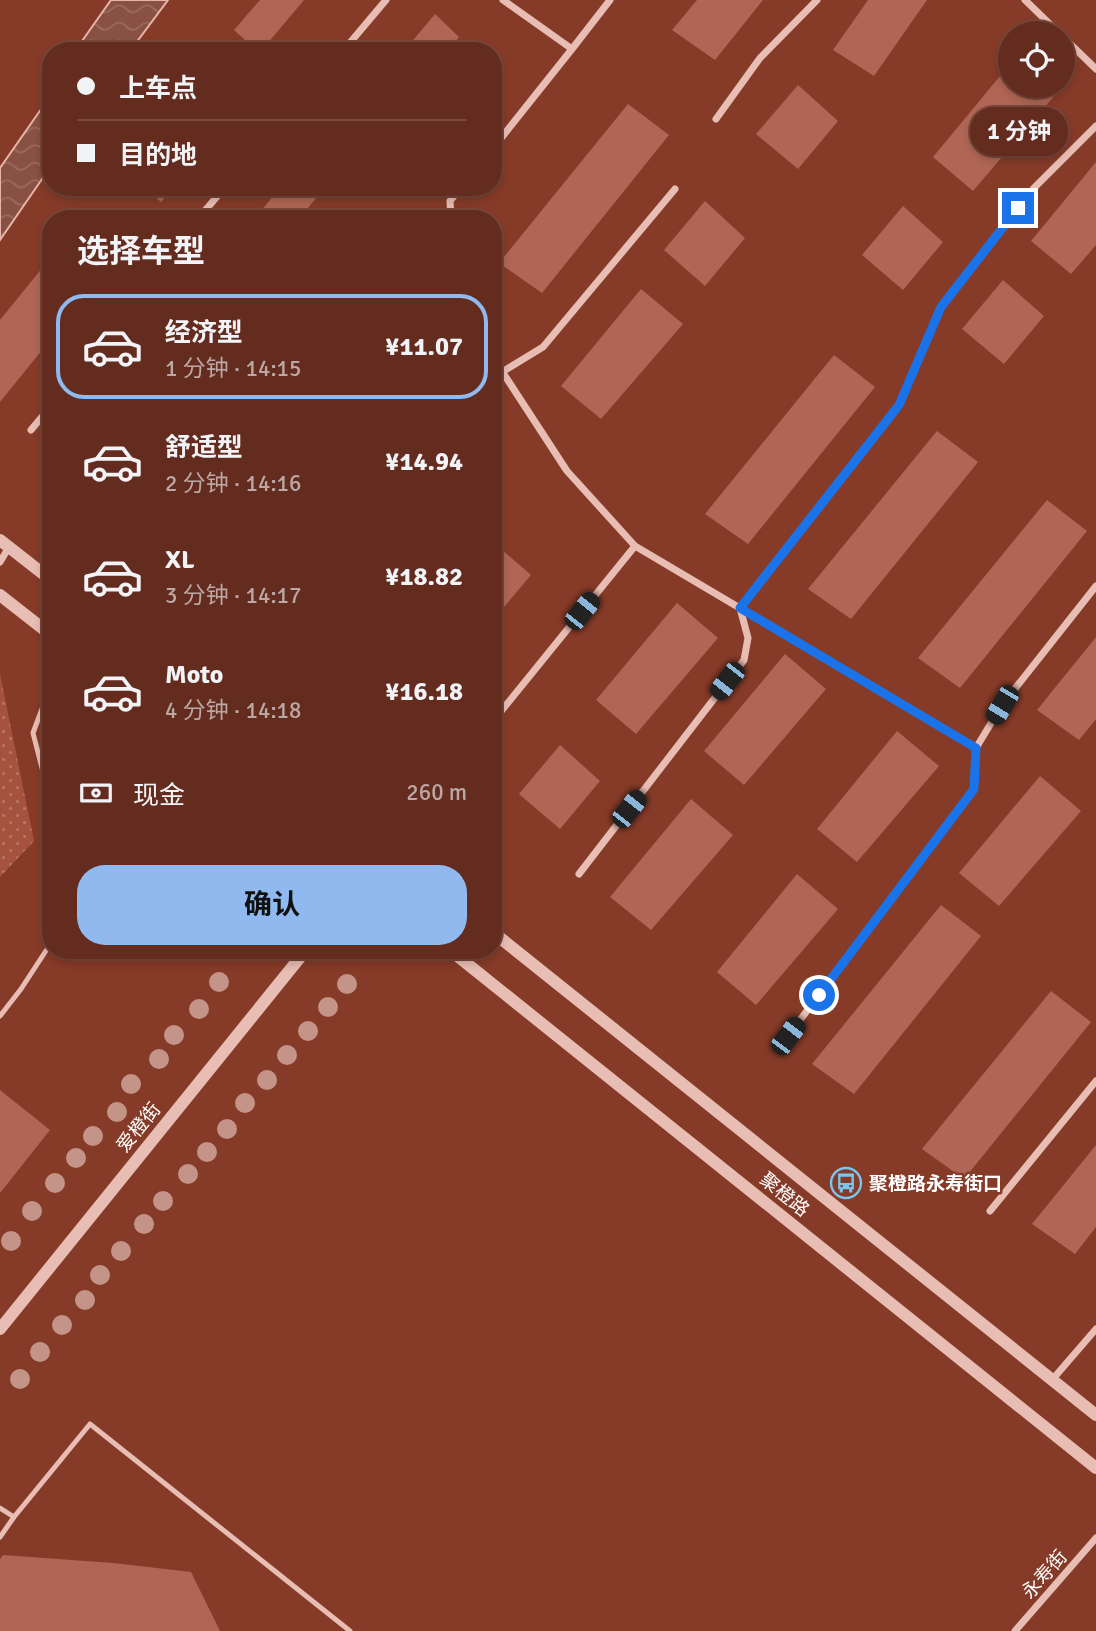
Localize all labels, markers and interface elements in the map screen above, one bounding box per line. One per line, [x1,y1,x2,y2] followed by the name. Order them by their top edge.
[998,21,1075,98] map controls
[998,21,1075,98] button: locate
[119,73,197,105] text: 上车点
[969,106,1067,156] callout: 1 分钟
[987,117,1051,146] text: 1 分钟
[119,140,197,172] text: 目的地
[1002,192,1034,224] route end
[77,232,205,271] text: 选择车型
[81,315,144,378] icon: car
[165,317,243,349] text: 经济型
[385,331,463,363] text: ¥11.07
[165,354,301,383] text: 1 分钟 · 14:15
[81,430,144,493] icon: car
[165,432,243,464] text: 舒适型
[385,446,463,478] text: ¥14.94
[165,469,301,498] text: 2 分钟 · 14:16
[165,544,195,576] text: XL
[81,545,144,608] icon: car
[385,561,463,593] text: ¥18.82
[165,581,301,610] text: 3 分钟 · 14:17
[561,588,604,634] car
[706,658,749,704] car
[165,659,223,691] text: Moto
[81,660,144,723] icon: car
[385,676,463,708] text: ¥16.18
[983,682,1022,728] car
[165,696,301,725] text: 4 分钟 · 14:18
[77,774,115,812] icon: cash
[406,778,467,807] text: 260 m
[133,780,185,812] text: 现金
[608,786,651,832] car
[77,865,467,945] button: 确认
[803,979,835,1011] route start
[767,1013,810,1059] car
[112,1098,166,1157] street label: 爱橙街
[829,1166,863,1200] bus stop icon: 聚橙路永寿街口
[755,1168,814,1222] street label: 聚橙路
[869,1172,1002,1196] place label: 聚橙路永寿街口
[1017,1545,1073,1604] street label: 永寿街

